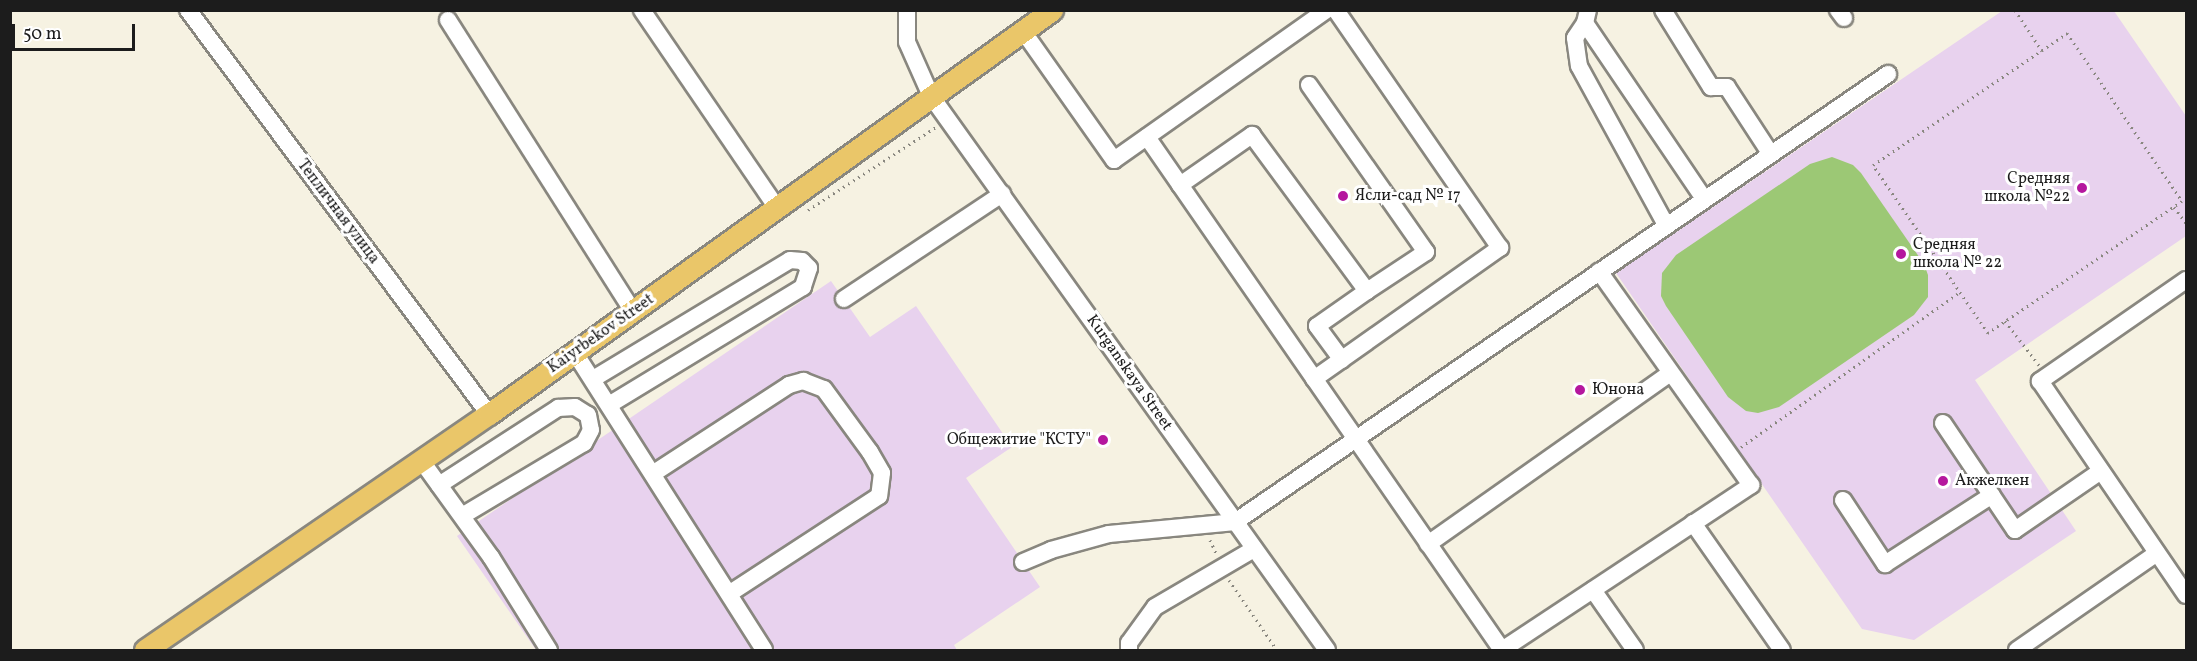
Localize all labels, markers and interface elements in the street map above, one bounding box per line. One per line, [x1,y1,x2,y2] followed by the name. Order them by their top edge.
[15,12,138,50] scale bar
[23,22,62,47] text: 50 m
[292,156,384,268] street label: Тепличная улица
[1984,169,2070,207] place label: Средняя школа №22
[2075,181,2089,195] marker: Средняя школа №22
[1355,186,1461,206] place label: Ясли-сад № 17
[1336,189,1350,203] marker: Ясли-сад № 17
[1913,235,2002,273] place label: Средняя школа № 22
[1894,247,1908,261] marker: Средняя школа № 22
[544,290,658,378] street label: Kaiyrbekov Street
[1082,311,1176,435] street label: Kurganskaya Street
[1592,380,1644,400] place label: Юнона
[1573,383,1587,397] marker: Юнона
[947,430,1091,450] place label: Общежитие "КСТУ"
[1096,433,1110,447] marker: Общежитие "КСТУ"
[1955,471,2029,491] place label: Акжелкен
[1936,474,1950,488] marker: Акжелкен

